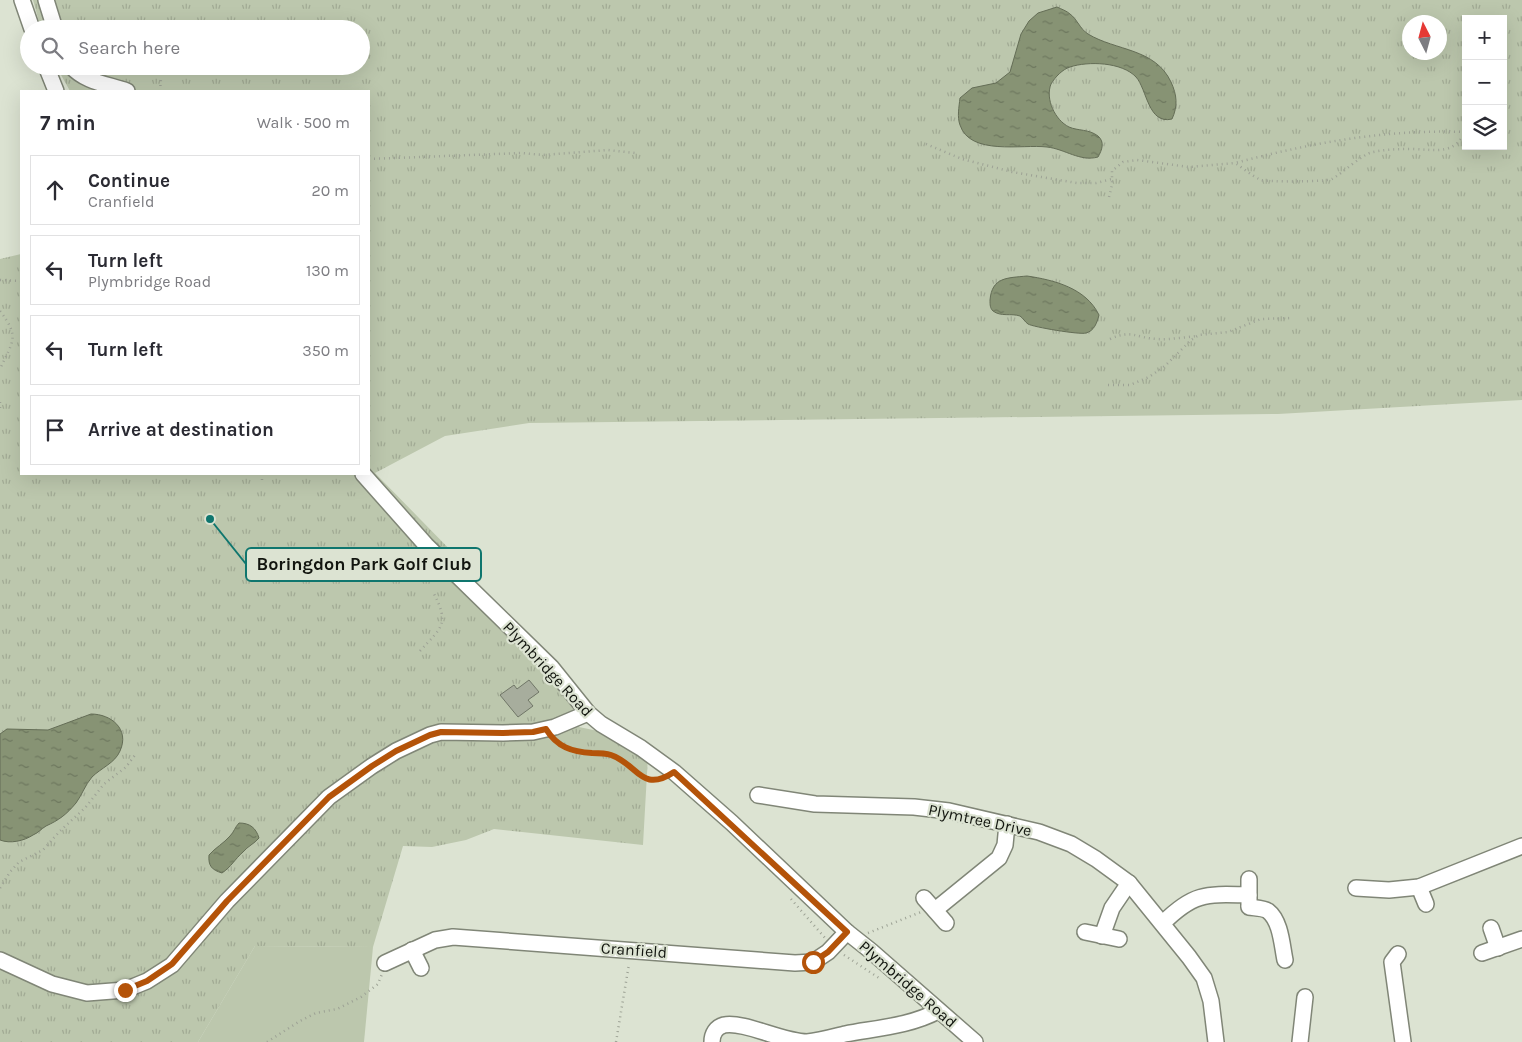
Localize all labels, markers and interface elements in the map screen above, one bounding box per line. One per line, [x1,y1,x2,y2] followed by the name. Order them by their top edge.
[1402,15,1447,60] north arrow
[1462,15,1507,150] map controls
[1462,15,1507,60] button: +
[20,20,370,75] search box
[38,34,66,62] icon: search
[78,37,180,59] text: Search here
[1462,60,1507,105] button: −
[1462,105,1507,150] button: layers
[40,111,96,135] text: 7 min
[257,113,350,132] text: Walk · 500 m
[88,170,170,192] text: Continue
[41,176,69,204] icon: ahead
[311,181,349,200] text: 20 m
[88,192,155,211] text: Cranfield
[88,250,163,272] text: Turn left
[41,256,69,284] icon: left
[306,261,349,280] text: 130 m
[88,272,211,291] text: Plymbridge Road
[41,336,69,364] icon: left
[88,339,163,361] text: Turn left
[302,341,349,360] text: 350 m
[41,416,69,444] icon: arrive
[88,419,274,441] text: Arrive at destination
[246,548,481,581] callout: Boringdon Park Golf Club
[256,553,472,575] text: Boringdon Park Golf Club
[499,617,597,721] street label: Plymbridge Road
[927,800,1033,840] street label: Plymtree Drive
[855,936,961,1032] street label: Plymbridge Road
[600,938,668,962] street label: Cranfield
[802,951,825,974] route start
[114,979,137,1002] route end

